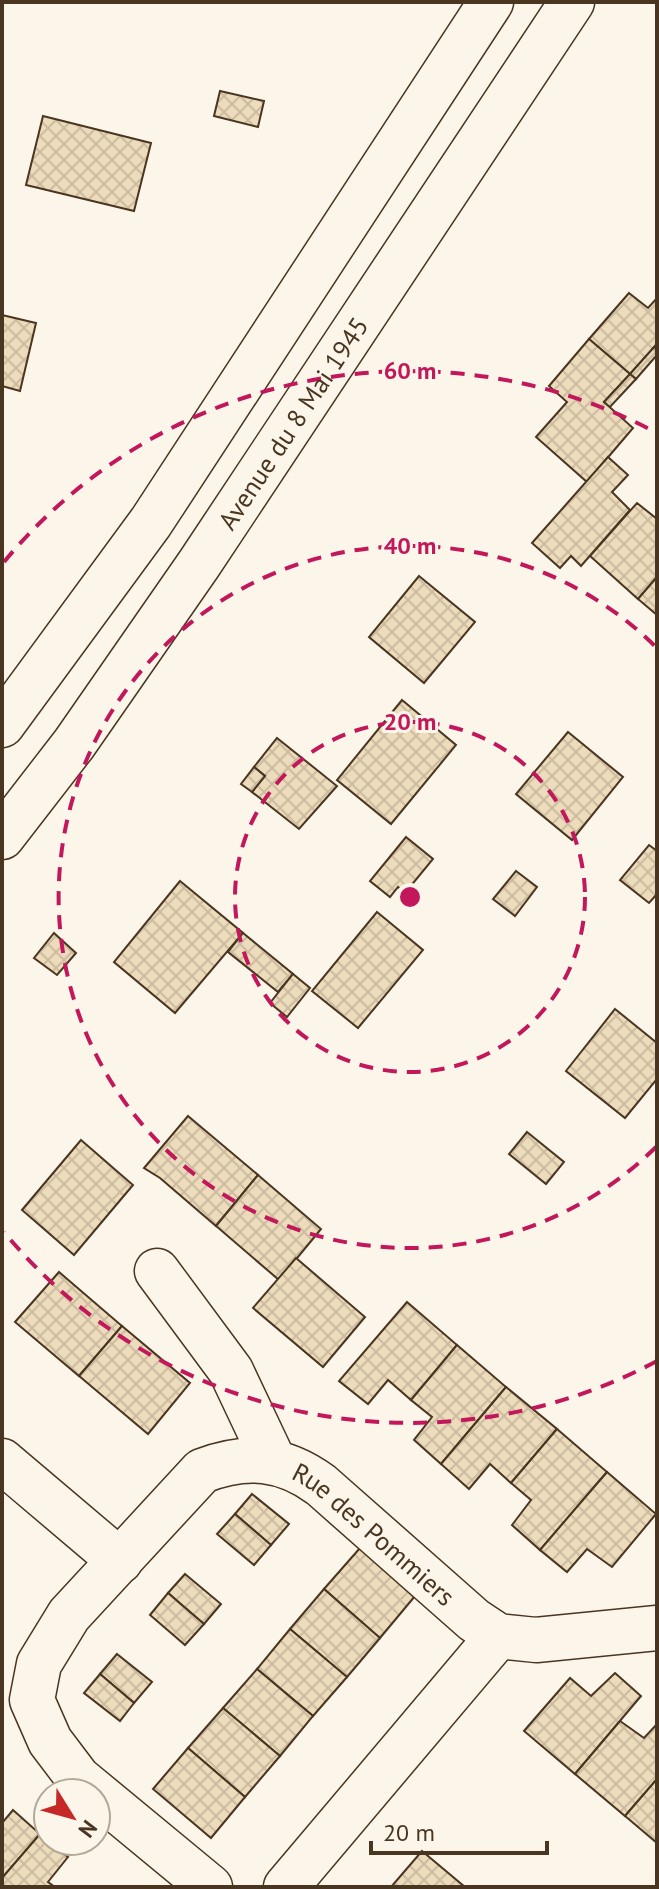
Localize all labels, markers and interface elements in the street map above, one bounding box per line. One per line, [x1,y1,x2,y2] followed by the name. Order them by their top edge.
[210,310,375,536] street label: Avenue du 8 Mai 1945
[384,355,436,386] text: 60 m
[384,530,436,561] text: 40 m
[384,706,436,737] text: 20 m
[396,883,424,911] centre of rings
[287,1455,462,1612] street label: Rue des Pommiers
[32,1777,112,1857] north arrow
[371,1805,547,1855] scale bar
[72,1815,104,1843] text: N
[383,1817,435,1848] text: 20 m

